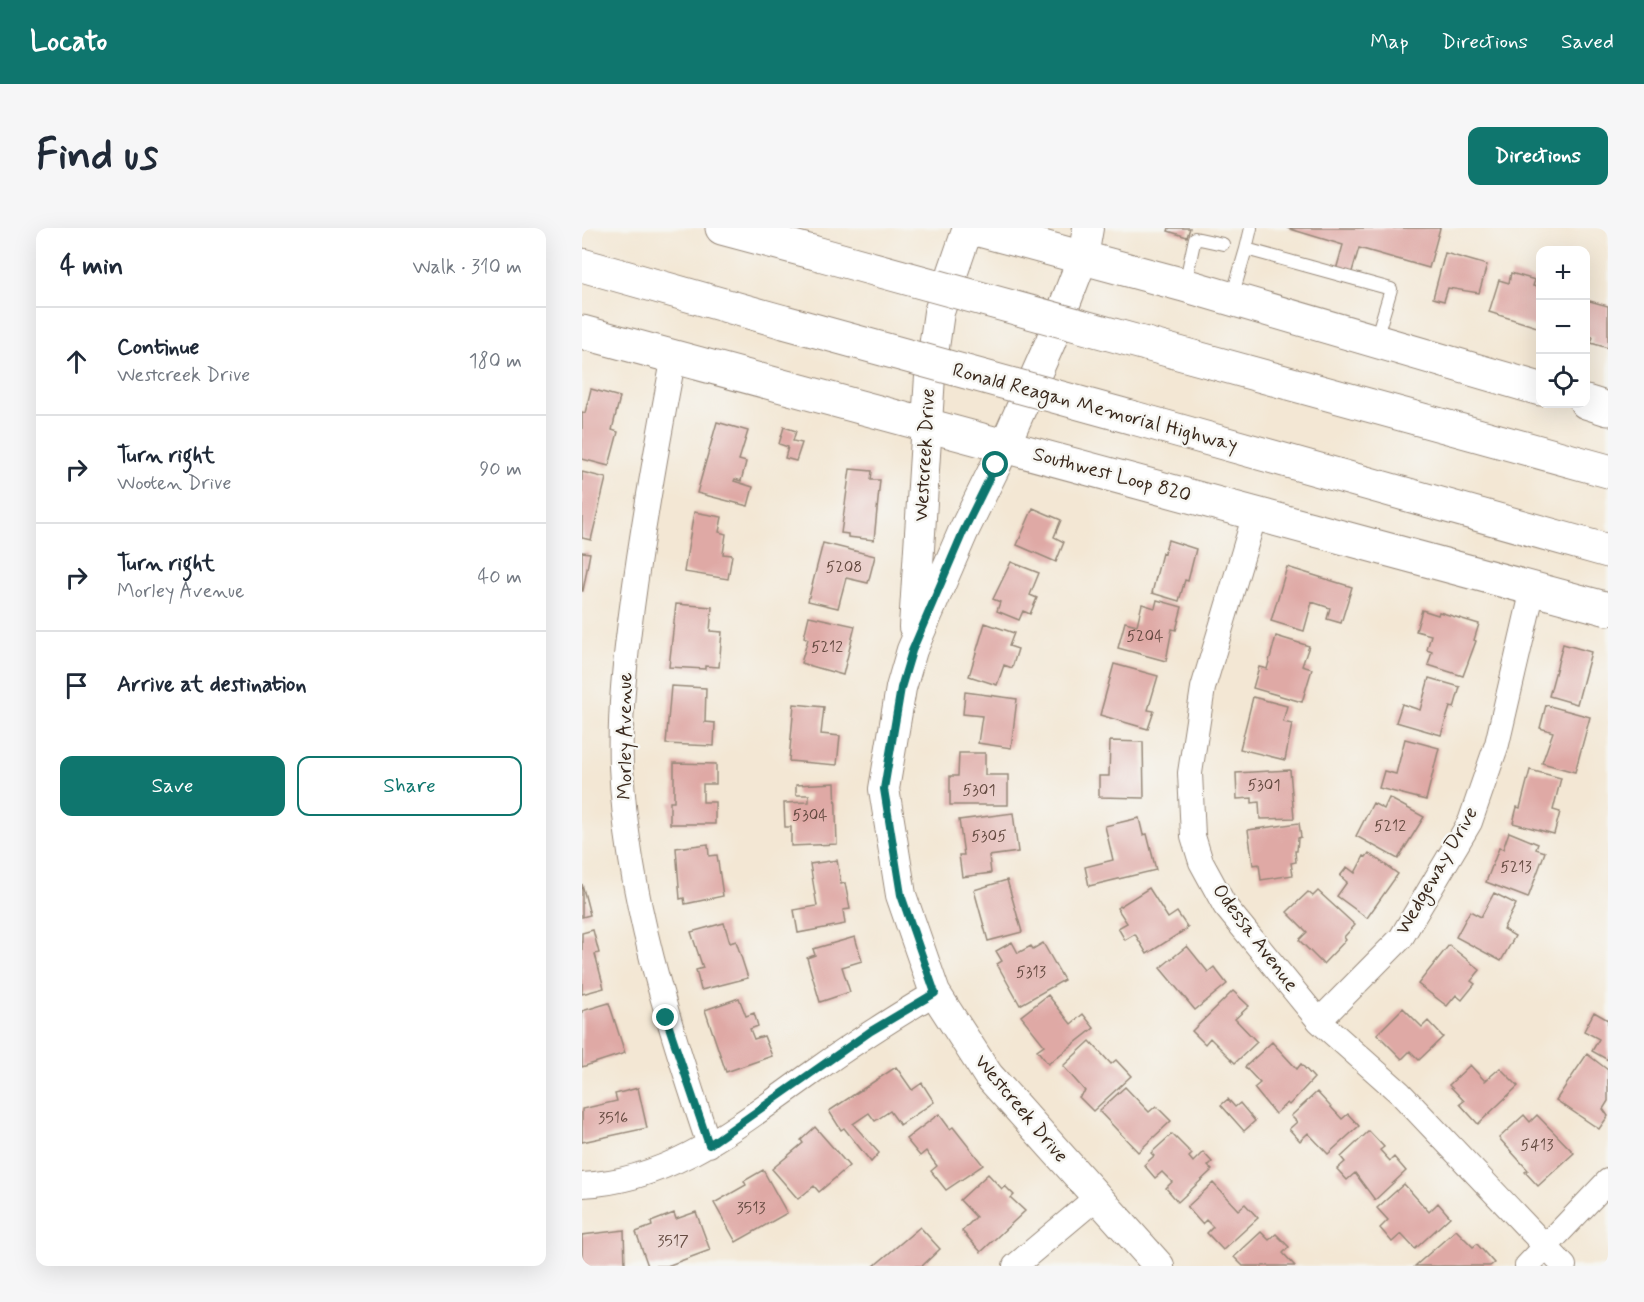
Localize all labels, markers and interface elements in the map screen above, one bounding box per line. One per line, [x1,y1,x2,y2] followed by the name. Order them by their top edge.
[30,24,107,61] text: Locato
[1370,28,1409,56] text: Map
[1442,28,1528,56] text: Directions
[1561,28,1614,56] text: Saved
[1468,127,1608,185] button: Directions
[36,129,158,184] text: Find us
[1536,246,1590,408] map controls
[1536,246,1590,300] button: +
[60,250,123,284] text: 4 min
[412,254,522,281] text: Walk · 310 m
[1536,300,1590,354] button: −
[117,334,199,362] text: Continue
[60,345,93,378] icon: ahead
[469,348,522,375] text: 180 m
[1536,354,1590,408] button: locate
[949,357,1241,460] street label: Ronald Reagan Memorial Highway
[117,362,250,389] text: Westcreek Drive
[908,388,942,522] street label: Westcreek Drive
[1030,441,1194,509] street label: Southwest Loop 820
[117,442,215,470] text: Turn right
[982,451,1008,477] route start
[60,453,93,486] icon: right
[479,456,522,483] text: 90 m
[117,470,231,497] text: Wooten Drive
[117,550,215,578] text: Turn right
[826,557,862,578] house number: 5208
[60,561,93,594] icon: right
[478,564,522,591] text: 40 m
[117,578,244,605] text: Morley Avenue
[1127,626,1163,647] house number: 5204
[811,637,843,658] house number: 5212
[60,669,93,702] icon: arrive
[117,671,307,699] text: Arrive at destination
[612,672,639,800] street label: Morley Avenue
[60,756,285,816] button: Save
[297,756,522,816] button: Share
[1247,775,1281,796] house number: 5301
[962,780,996,801] house number: 5301
[1389,802,1485,940] street label: Wedgeway Drive
[792,805,828,826] house number: 5304
[1374,816,1406,837] house number: 5212
[971,826,1007,847] house number: 5305
[1500,857,1532,878] house number: 5213
[1206,879,1305,998] street label: Odessa Avenue
[1016,962,1046,983] house number: 5313
[652,1004,678,1030] route end
[968,1049,1074,1169] street label: Westcreek Drive
[598,1108,628,1129] house number: 3516
[1521,1135,1553,1156] house number: 5413
[736,1198,766,1219] house number: 3513
[657,1231,689,1252] house number: 3517

